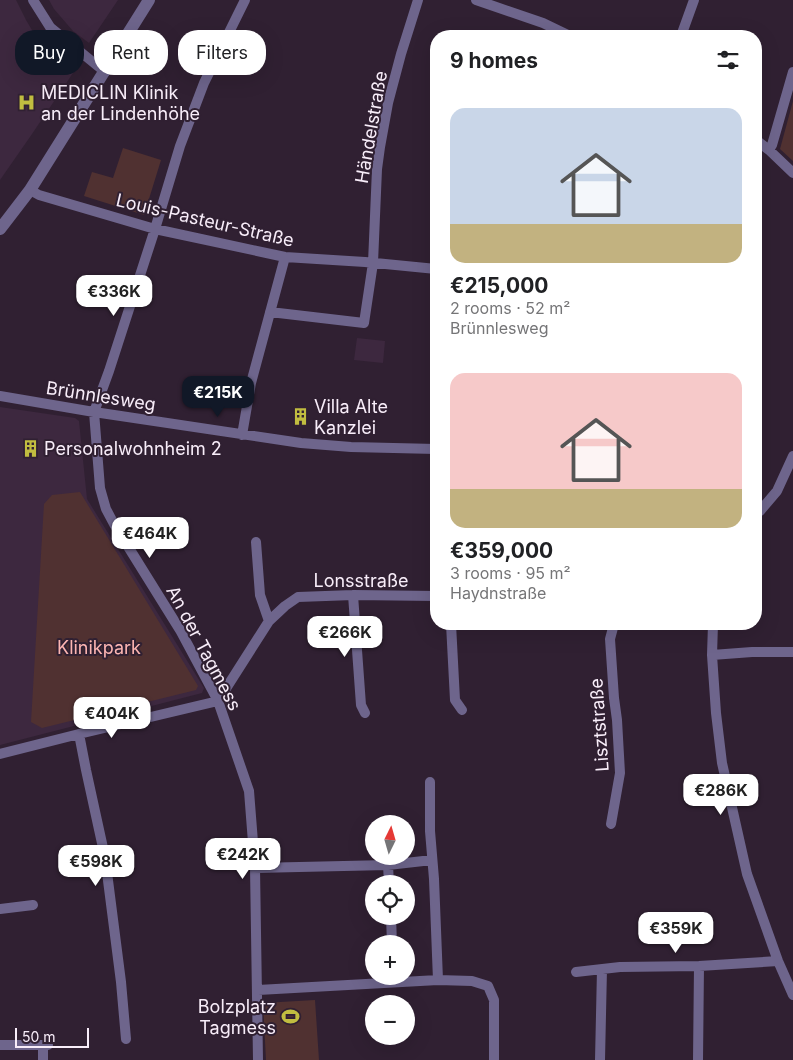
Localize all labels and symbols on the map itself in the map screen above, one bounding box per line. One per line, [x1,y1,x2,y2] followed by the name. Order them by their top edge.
[351,69,391,185] street label: Händelstraße
[41,82,200,124] place label: MEDICLIN Klinik an der Lindenhöhe
[17,92,37,112] hospital icon: MEDICLIN Klinik an der Lindenhöhe
[114,189,296,251] street label: Louis-Pasteur-Straße
[79,274,149,317] pin: €336K
[183,376,253,418] pin: €215K
[45,377,157,415] street label: Brünnlesweg
[314,396,388,438] place label: Villa Alte Kanzlei
[290,406,310,426] building icon: Villa Alte Kanzlei
[20,438,40,458] building icon: Personalwohnheim 2
[44,438,222,459] place label: Personalwohnheim 2
[115,516,185,559] pin: €464K
[314,570,408,591] street label: Lonsstraße
[162,582,246,714] street label: An der Tagmess
[310,616,380,658] pin: €266K
[57,637,141,658] park label: Klinikpark
[585,678,613,772] street label: Lisztstraße
[77,696,147,739] pin: €404K
[686,774,756,816] pin: €286K
[365,815,415,865] north arrow
[208,838,278,880] pin: €242K
[61,844,131,887] pin: €598K
[641,912,711,954] pin: €359K
[198,996,276,1038] place label: Bolzplatz Tagmess
[280,1006,300,1026] sports icon: Bolzplatz Tagmess
[15,1025,89,1048] scale bar

